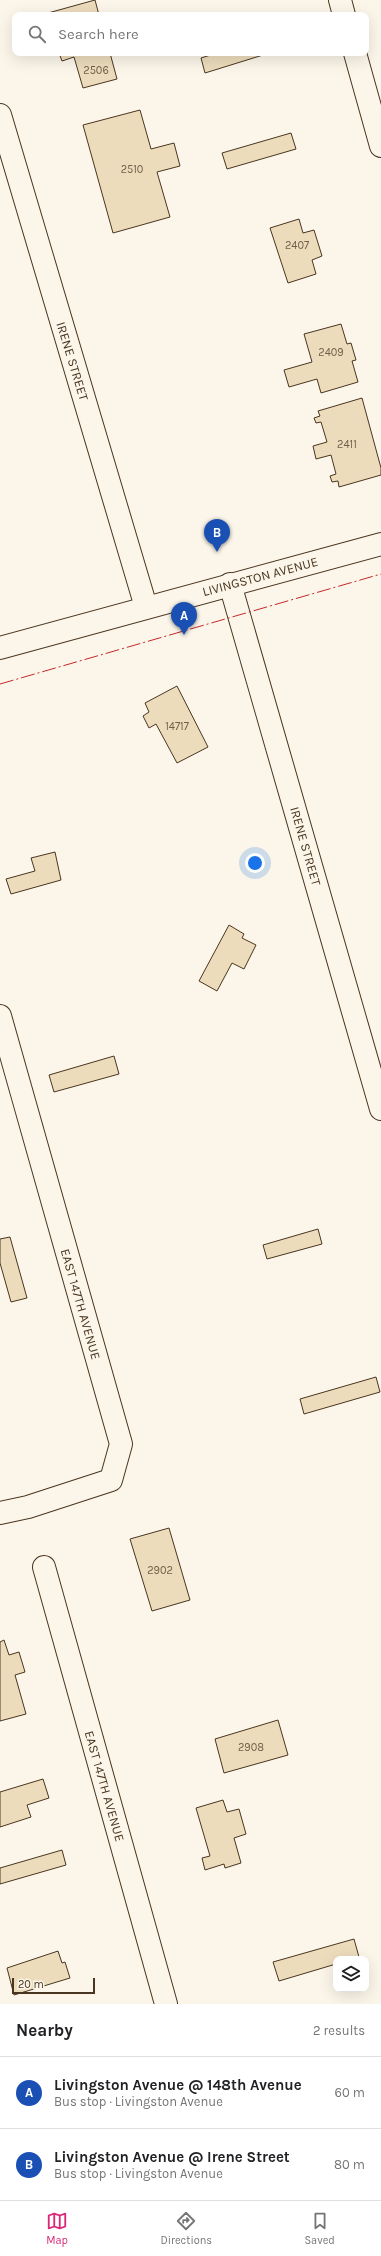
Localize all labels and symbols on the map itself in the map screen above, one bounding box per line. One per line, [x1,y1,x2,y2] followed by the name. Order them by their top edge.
[83,64,109,77] house number: 2506
[121,163,143,176] house number: 2510
[285,239,309,252] house number: 2407
[53,320,92,403] street label: IRENE STREET
[318,346,344,359] house number: 2409
[337,438,357,451] house number: 2411
[204,519,230,552] pin: B
[201,554,320,599] street label: LIVINGSTON AVENUE
[171,602,197,635] pin: A
[165,720,189,733] house number: 14717
[287,805,324,888] street label: IRENE STREET
[245,853,265,873] your location
[58,1247,104,1361] street label: EAST 147TH AVENUE
[147,1564,173,1577] house number: 2902
[82,1729,128,1843] street label: EAST 147TH AVENUE
[238,1741,264,1754] house number: 2908
[12,1976,95,1995] scale bar

